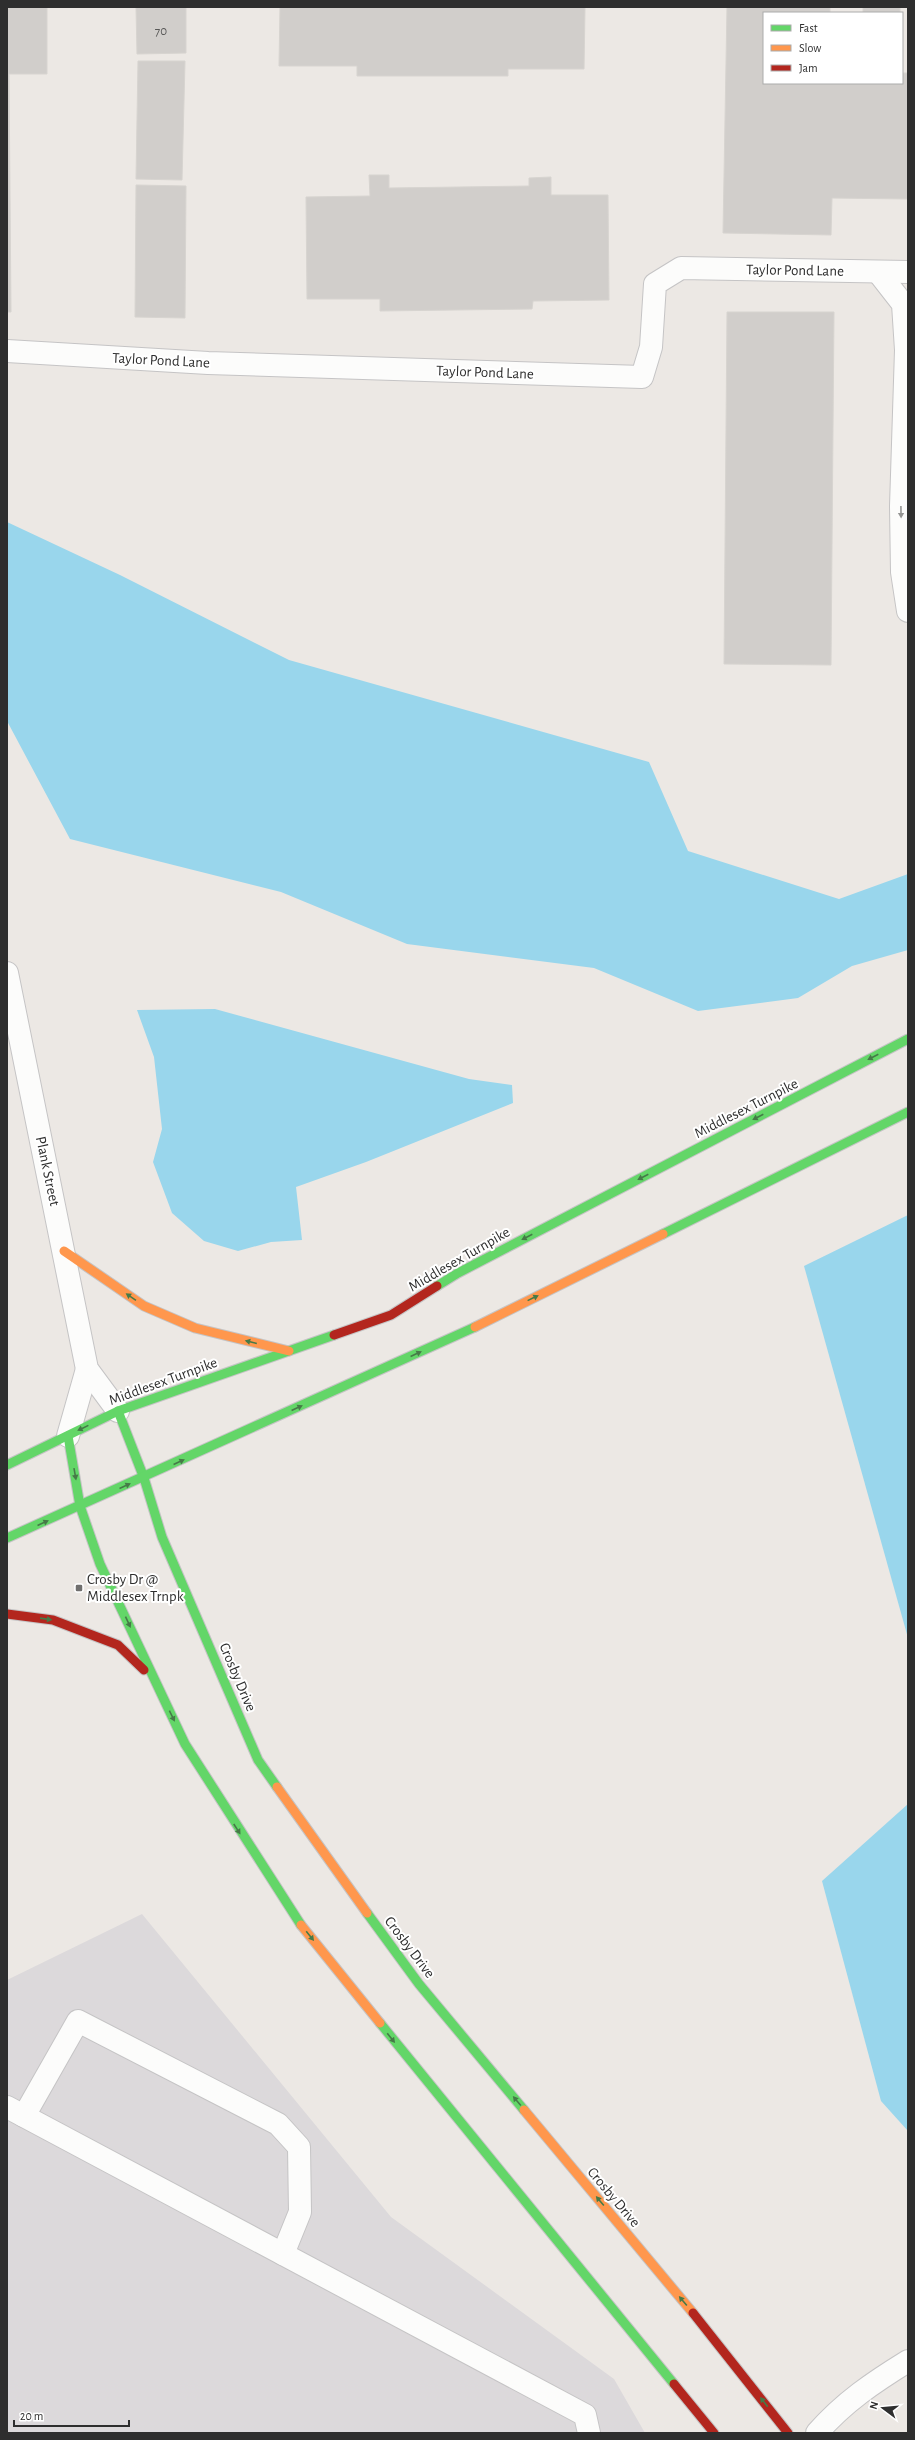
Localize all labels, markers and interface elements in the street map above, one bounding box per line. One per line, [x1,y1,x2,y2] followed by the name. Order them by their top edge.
[763,12,903,84] legend
[799,22,818,34] text: Fast
[155,25,167,38] house number: 70
[799,42,821,54] text: Slow
[799,62,818,74] text: Jam
[746,262,844,279] street label: Taylor Pond Lane
[112,350,210,371] street label: Taylor Pond Lane
[436,363,534,382] street label: Taylor Pond Lane
[898,506,904,519] one-way arrow
[868,1054,879,1060] one-way arrow
[692,1076,801,1141] street label: Middlesex Turnpike
[752,1114,764,1120] one-way arrow
[33,1135,62,1207] street label: Plank Street
[637,1174,648,1180] one-way arrow
[406,1224,513,1294] street label: Middlesex Turnpike
[521,1234,533,1240] one-way arrow
[125,1293,136,1301] one-way arrow
[527,1295,539,1301] one-way arrow
[245,1338,258,1344] one-way arrow
[410,1351,421,1357] one-way arrow
[107,1355,219,1408] street label: Middlesex Turnpike
[292,1405,303,1411] one-way arrow
[78,1425,89,1431] one-way arrow
[173,1459,185,1465] one-way arrow
[72,1468,78,1480] one-way arrow
[119,1483,131,1489] one-way arrow
[37,1520,49,1526] one-way arrow
[87,1572,184,1604] place label: Crosby Dr @ Middlesex Trnpk
[74,1583,84,1593] marker: Crosby Dr @ Middlesex Trnpk
[40,1616,52,1622] one-way arrow
[125,1617,131,1628] one-way arrow
[216,1641,259,1714] street label: Crosby Drive
[169,1711,175,1722] one-way arrow
[233,1823,241,1834] one-way arrow
[382,1914,438,1981] street label: Crosby Drive
[305,1931,314,1942] one-way arrow
[387,2032,395,2043] one-way arrow
[512,2095,521,2106] one-way arrow
[584,2165,643,2230] street label: Crosby Drive
[595,2195,604,2206] one-way arrow
[678,2295,687,2306] one-way arrow
[863,2388,903,2428] north arrow
[759,2397,768,2408] one-way arrow
[868,2400,880,2411] text: N
[14,2402,129,2428] scale bar
[20,2410,43,2422] text: 20 m

